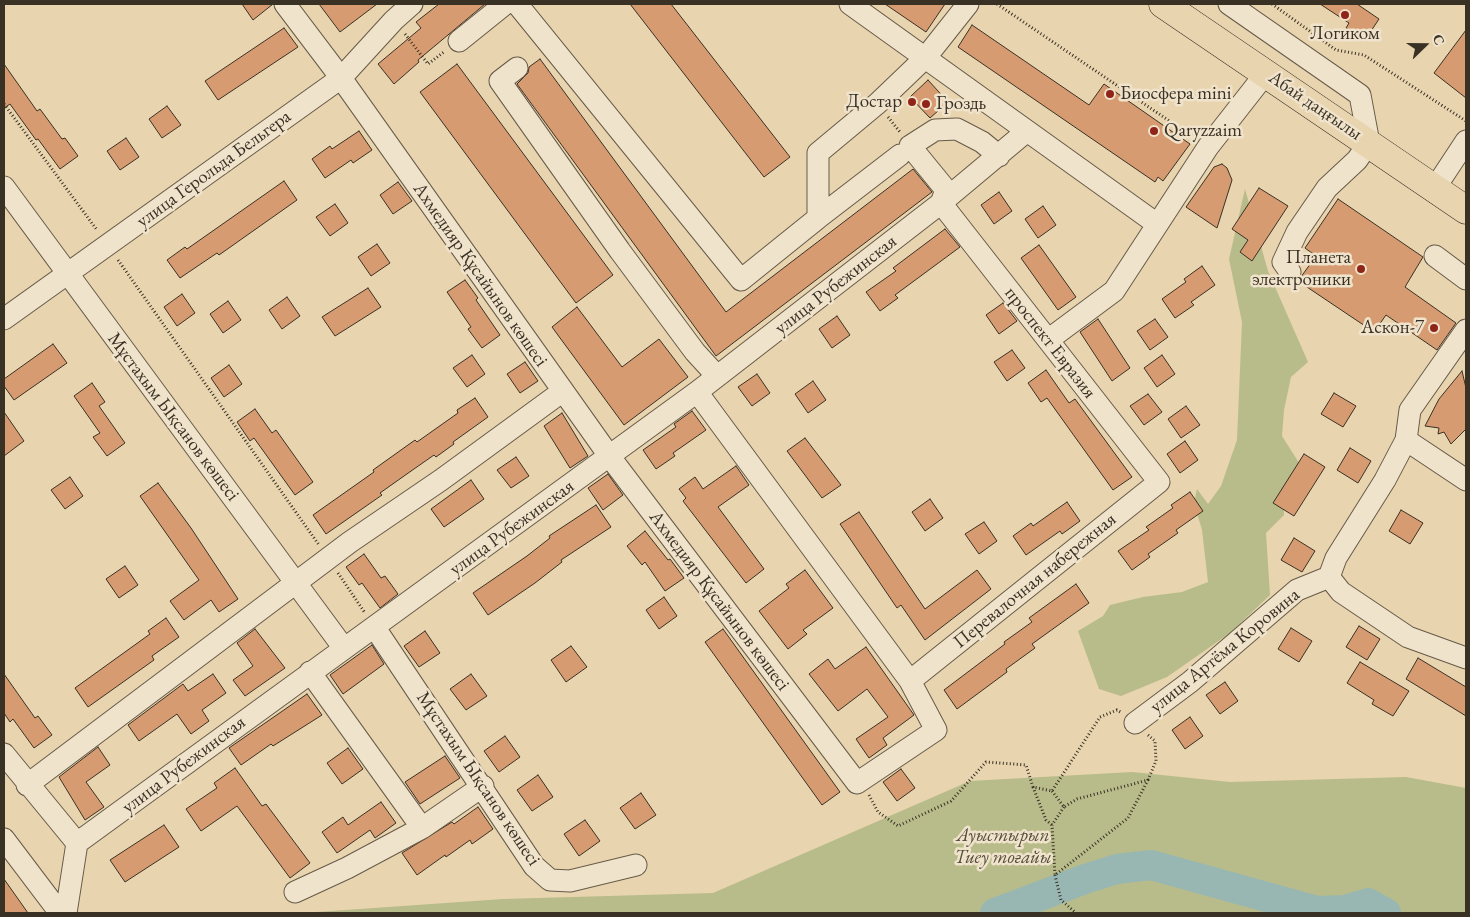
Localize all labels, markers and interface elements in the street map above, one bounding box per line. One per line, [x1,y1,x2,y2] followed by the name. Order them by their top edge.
[1339,9,1351,21] marker: Логиком
[1400,20,1450,70] north arrow
[1310,23,1380,45] place label: Логиком
[1429,31,1449,47] text: С
[1264,66,1366,146] street label: Абай даңғылы
[1120,83,1231,105] place label: Биосфера mini
[1104,88,1116,100] marker: Биосфера mini
[846,91,902,113] place label: Достар
[936,93,986,115] place label: Гроздь
[906,96,918,108] marker: Достар
[920,98,932,110] marker: Гроздь
[132,105,296,233] street label: улица Герольда Бельгера
[1164,120,1242,142] place label: Qaryzzaim
[1148,125,1160,137] marker: Qaryzzaim
[408,179,552,371] street label: Ахмедияр Құсайынов көшесі
[770,230,902,340] street label: улица Рубежинская
[1252,247,1351,291] place label: Планета электроники
[1355,263,1367,275] marker: Планета электроники
[999,283,1101,403] street label: проспект Евразия
[1361,317,1424,339] place label: Аскон-7
[1428,322,1440,334] marker: Аскон-7
[102,328,244,506] street label: Мұстахым Ықсанов көшесі
[445,475,579,581] street label: улица Рубежинская
[644,507,794,695] street label: Ахмедияр Құсайынов көшесі
[949,508,1121,654] street label: Перевалочная набережная
[1146,584,1304,718] street label: улица Артёма Коровина
[411,688,545,870] street label: Мұстахым Ықсанов көшесі
[118,711,250,819] street label: улица Рубежинская
[954,825,1052,869] park label: Ауыстырып Тиеу тоғайы

